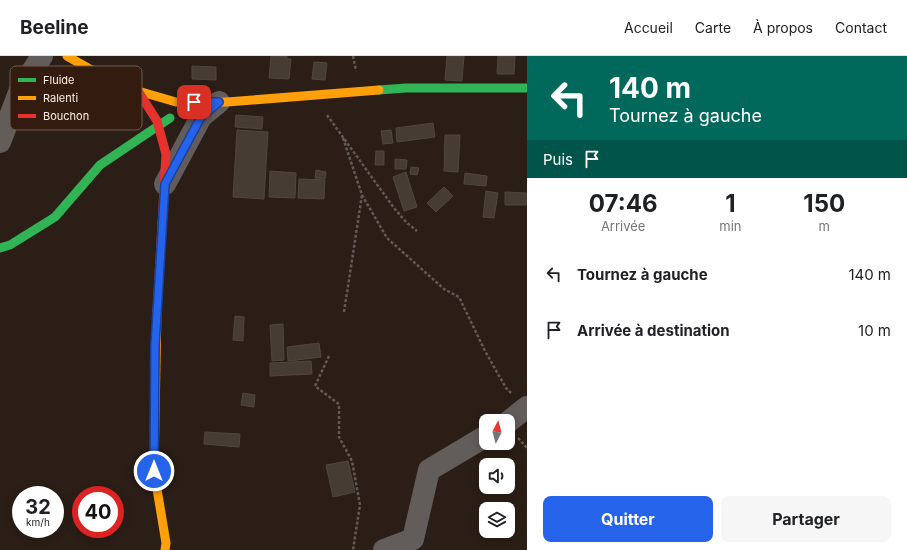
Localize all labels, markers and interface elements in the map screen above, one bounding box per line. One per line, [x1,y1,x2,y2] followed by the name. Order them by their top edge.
[20,16,89,39] text: Beeline
[624,19,673,36] text: Accueil
[695,19,731,36] text: Carte
[753,19,813,36] text: À propos
[835,19,887,36] text: Contact
[10,66,142,130] legend
[609,71,691,105] text: 140 m
[543,72,595,124] icon: left
[43,73,74,87] text: Fluide
[177,85,211,119] pin
[43,91,78,105] text: Ralenti
[183,91,205,113] icon: arrive
[609,105,762,126] text: Tournez à gauche
[43,109,89,123] text: Bouchon
[581,148,603,170] icon: arrive
[543,150,573,169] text: Puis
[589,189,658,218] text: 07:46
[725,189,736,218] text: 1
[803,189,845,218] text: 150
[601,218,645,234] text: Arrivée
[719,218,742,234] text: min
[819,218,830,234] text: m
[543,263,565,285] icon: left
[577,265,708,284] text: Tournez à gauche
[848,265,891,284] text: 140 m
[543,319,565,341] icon: arrive
[577,321,730,340] text: Arrivée à destination
[858,321,891,340] text: 10 m
[479,414,515,450] north arrow
[479,414,515,538] map controls
[133,450,175,492] position arrow
[479,458,515,494] button: sound
[72,486,124,538] speed limit sign: 40
[25,495,51,519] text: 32
[543,496,713,542] button: Quitter
[721,496,891,542] button: Partager
[479,502,515,538] button: layers
[26,516,50,528] text: km/h

